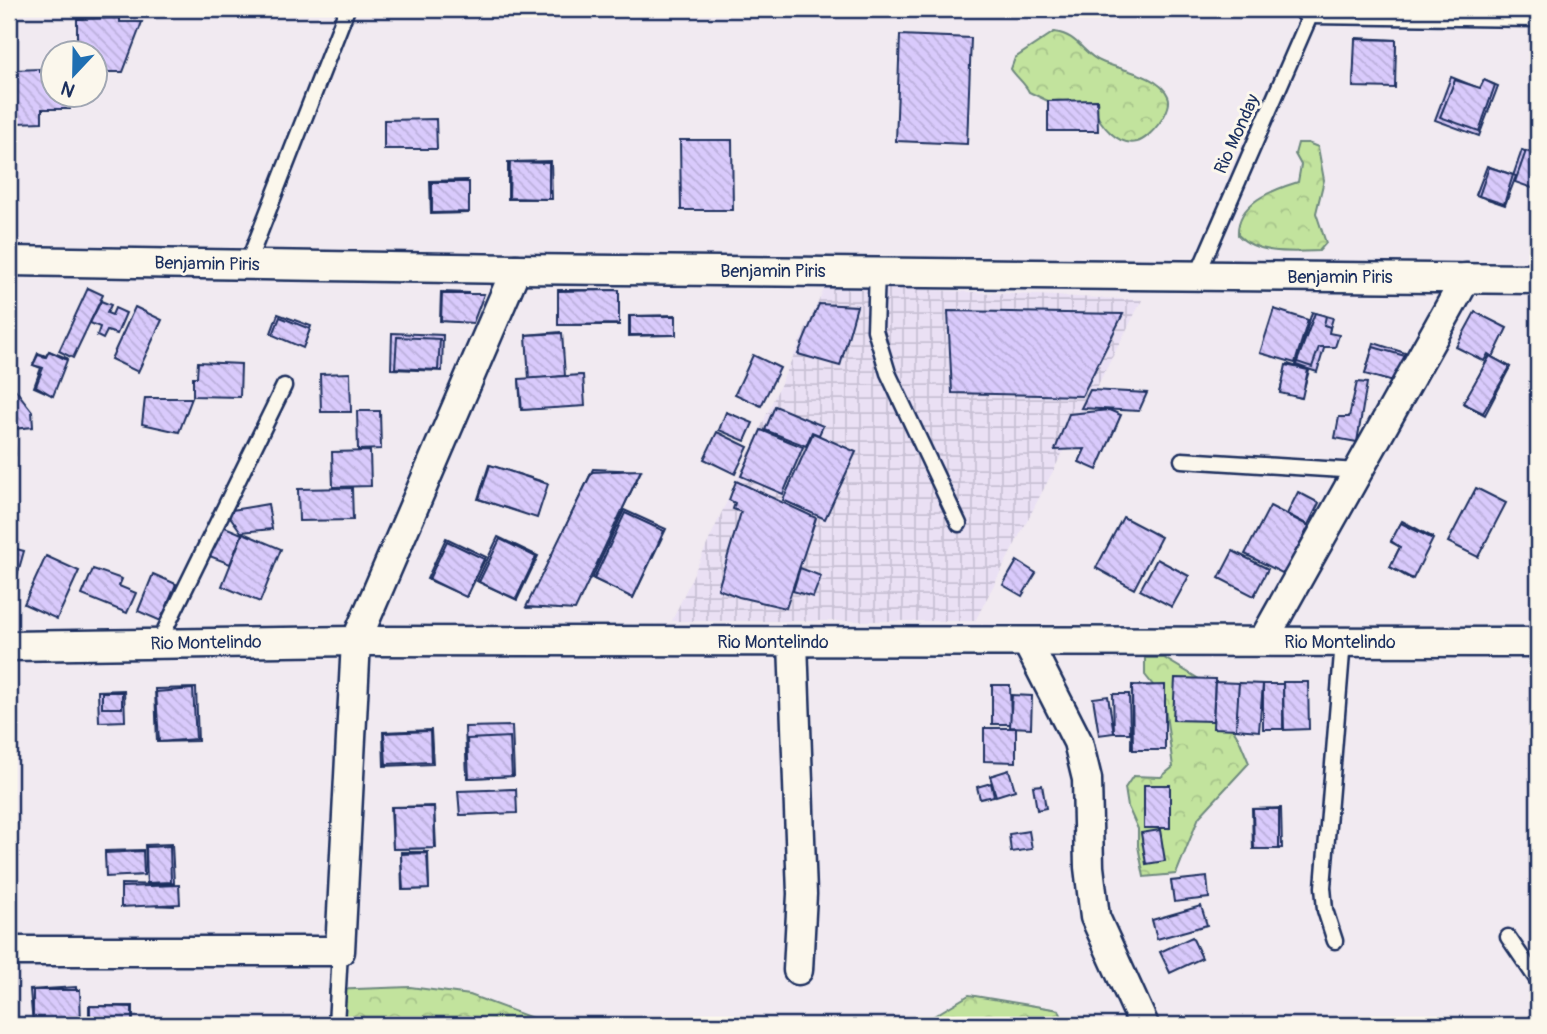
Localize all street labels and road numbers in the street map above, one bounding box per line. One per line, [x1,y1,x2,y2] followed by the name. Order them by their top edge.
[1209,90,1265,177] street label: Rio Monday
[154,252,260,276] street label: Benjamin Piris
[720,260,826,283] street label: Benjamin Piris
[1287,266,1393,289] street label: Benjamin Piris
[150,631,262,655] street label: Rio Montelindo
[717,631,829,654] street label: Rio Montelindo
[1284,631,1396,654] street label: Rio Montelindo

